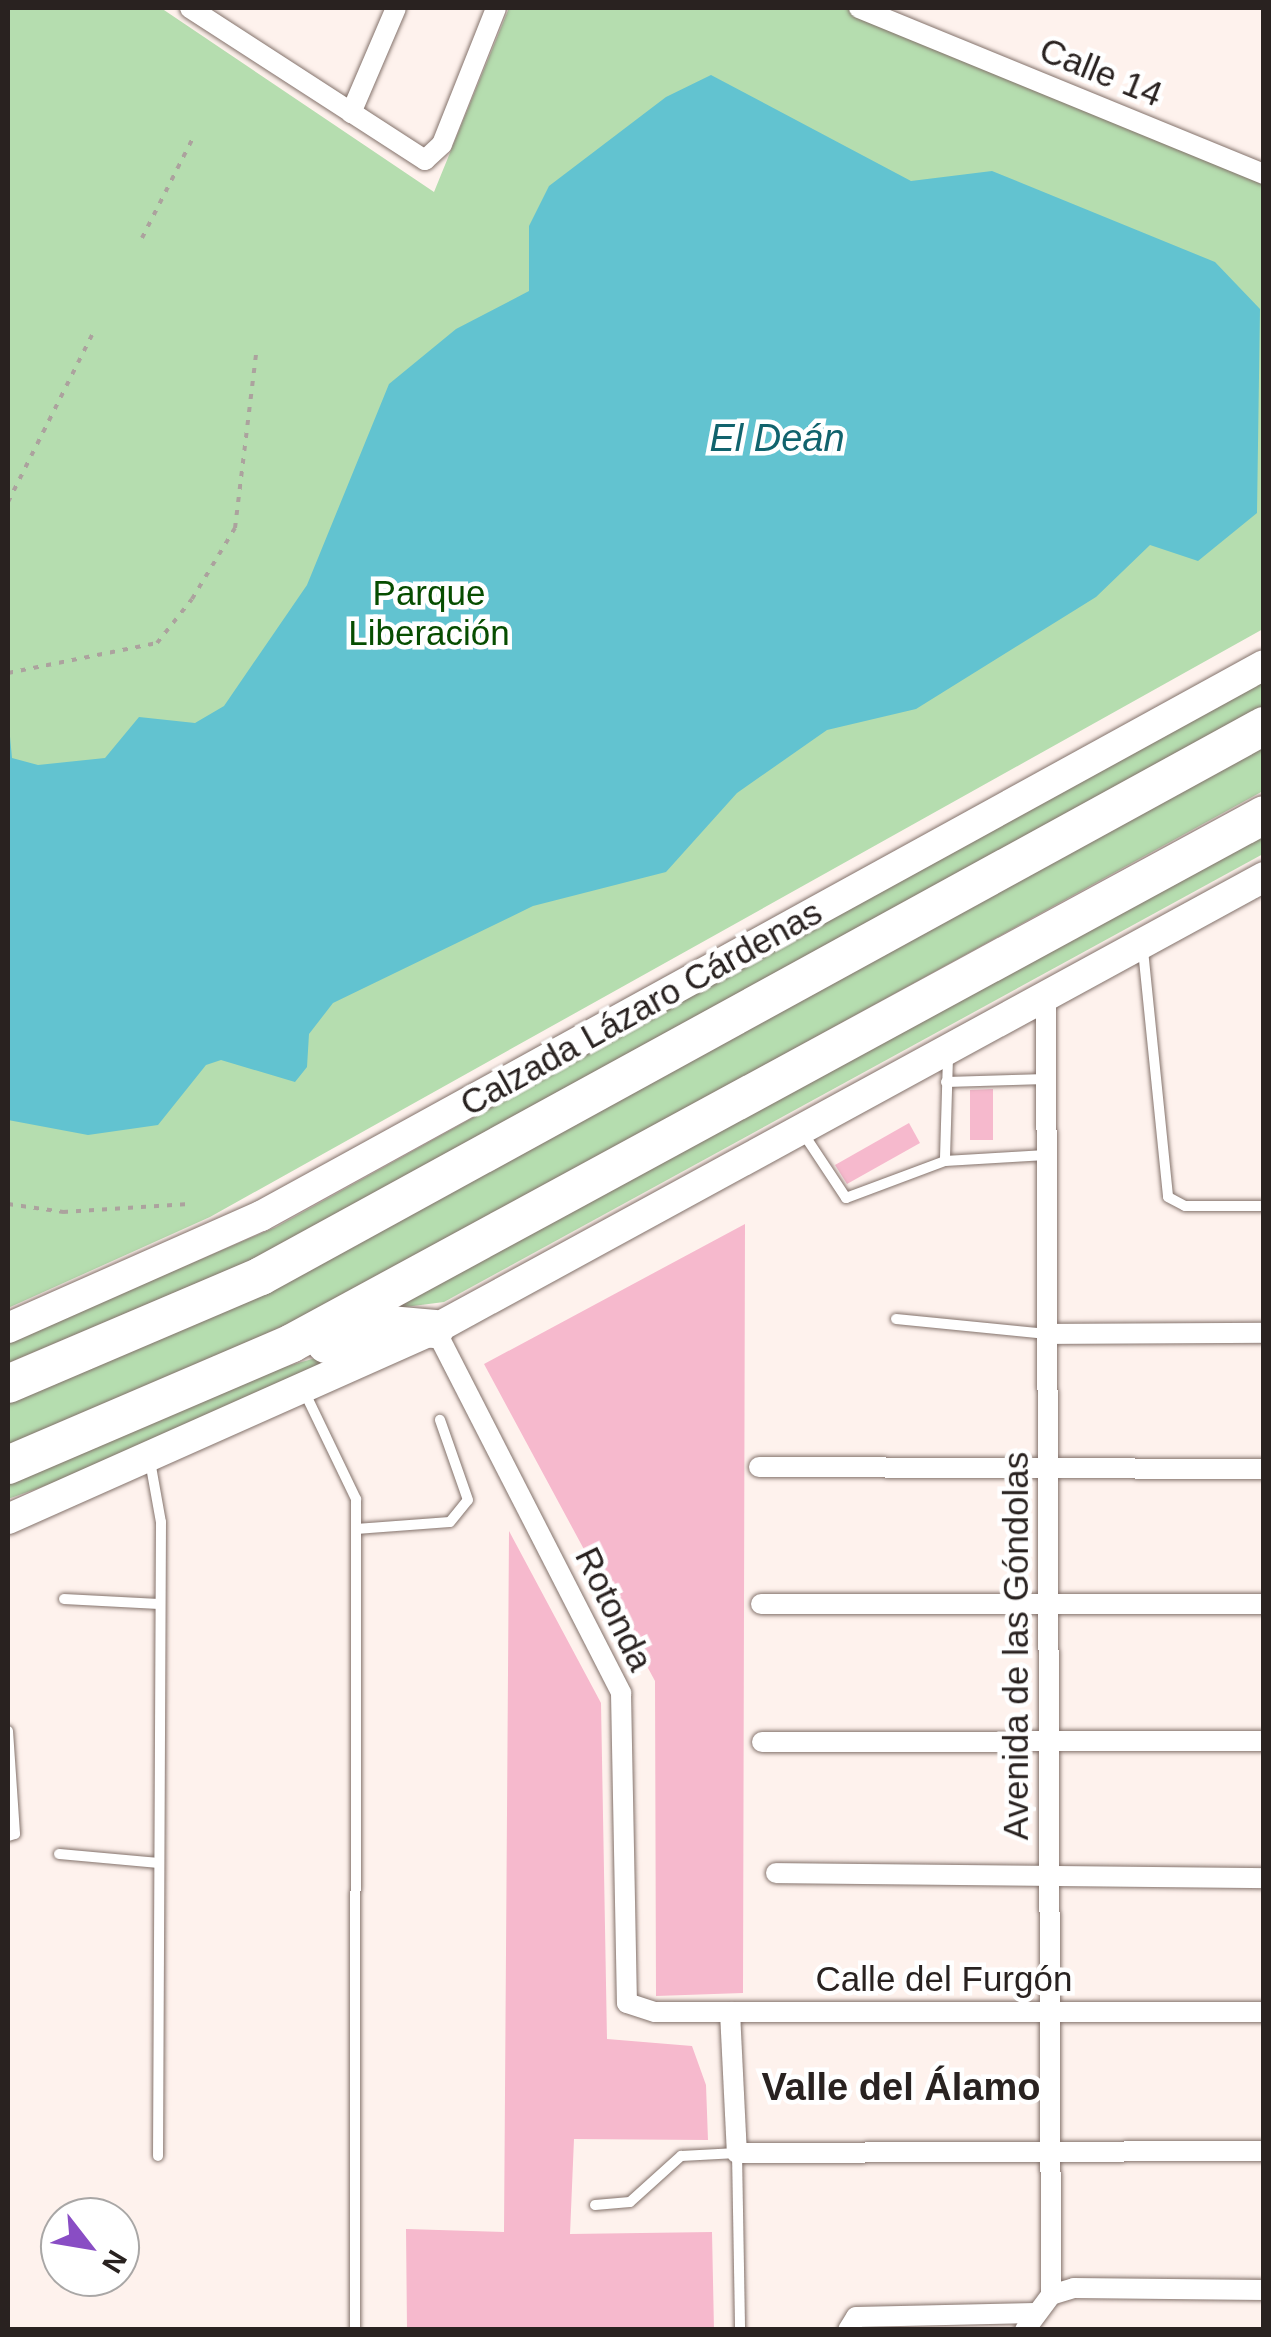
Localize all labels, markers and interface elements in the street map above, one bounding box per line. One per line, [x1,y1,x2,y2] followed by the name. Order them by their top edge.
[1034,28,1168,116] street label: Calle 14
[709,416,845,462] water label: El Deán
[348,572,510,654] park label: Parque Liberación
[453,891,829,1125] street label: Calzada Lázaro Cárdenas
[995,1452,1037,1840] street label: Avenida de las Góndolas
[566,1540,662,1678] street label: Rotonda
[816,1958,1072,2000] street label: Calle del Furgón
[762,2065,1040,2111] district label: Valle del Álamo
[40,2197,140,2297] north arrow
[96,2245,133,2278] text: N

